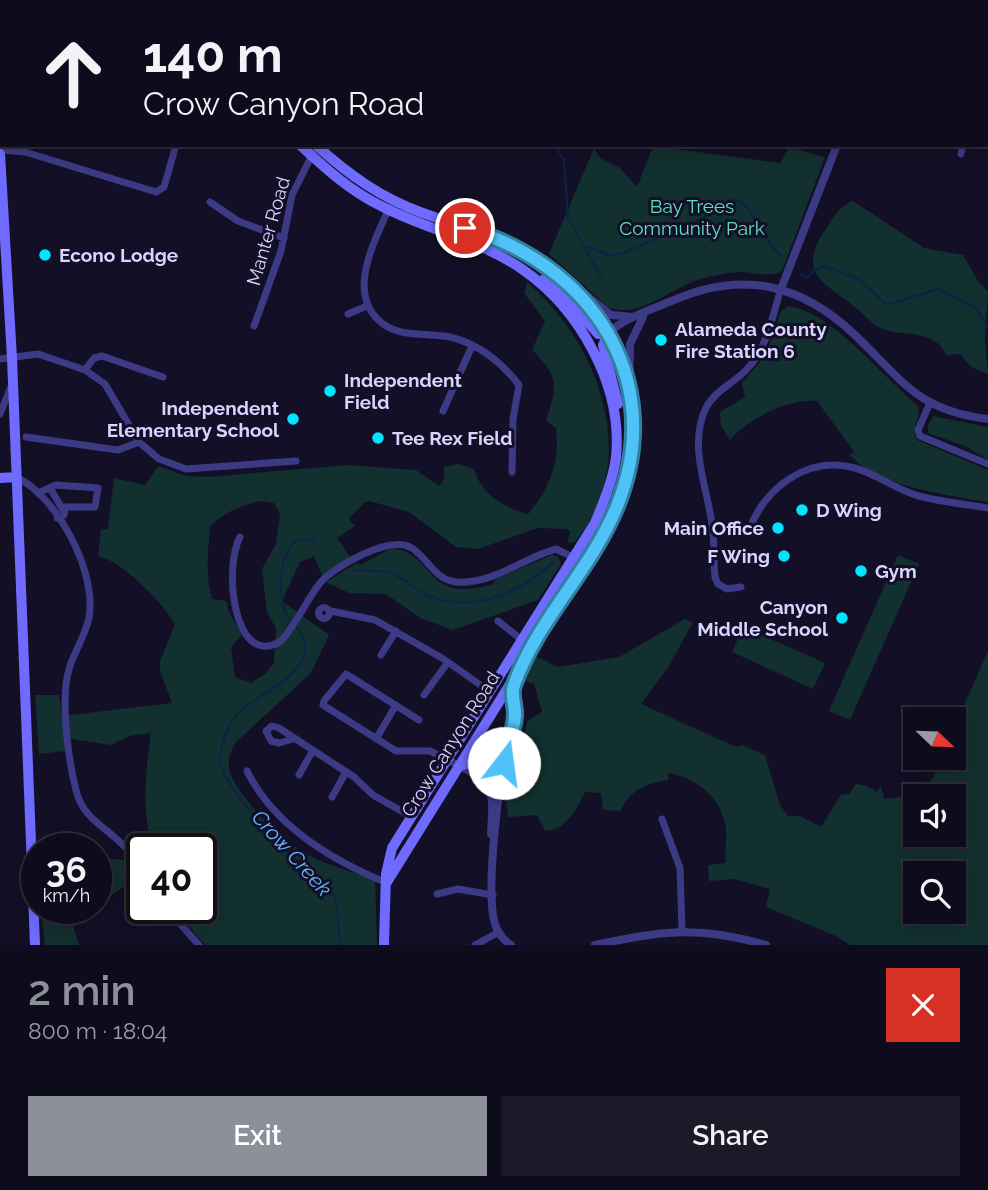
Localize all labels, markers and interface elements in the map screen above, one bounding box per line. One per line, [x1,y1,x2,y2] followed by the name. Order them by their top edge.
[143,26,283,83] text: 140 m
[28,28,119,119] icon: ahead
[143,85,424,122] text: Crow Canyon Road
[242,174,294,288] street label: Manter Road
[619,195,765,239] park label: Bay Trees Community Park
[435,198,495,258] pin
[446,209,484,247] icon: arrive
[59,244,178,266] place label: Econo Lodge
[37,247,53,263] marker: Econo Lodge
[675,318,827,362] place label: Alameda County Fire Station 6
[653,332,669,348] marker: Alameda County Fire Station 6
[344,369,463,413] place label: Independent Field
[322,383,338,399] marker: Independent Field
[107,397,280,441] place label: Independent Elementary School
[285,411,301,427] marker: Independent Elementary School
[392,427,513,449] place label: Tee Rex Field
[370,430,386,446] marker: Tee Rex Field
[816,499,882,521] place label: D Wing
[794,502,810,518] marker: D Wing
[664,517,764,539] place label: Main Office
[770,520,786,536] marker: Main Office
[707,545,770,567] place label: F Wing
[776,548,792,564] marker: F Wing
[875,560,917,582] place label: Gym
[853,563,869,579] marker: Gym
[697,596,829,640] place label: Canyon Middle School
[834,610,850,626] marker: Canyon Middle School
[396,667,504,821] street label: Crow Canyon Road
[903,707,966,770] north arrow
[903,707,966,924] map controls
[467,726,541,800] position arrow
[903,784,966,847] button: sound
[247,805,337,901] water label: Crow Creek
[126,833,217,924] speed limit sign: 40
[46,849,87,890] text: 36
[903,861,966,924] button: search
[43,885,90,906] text: km/h
[28,966,136,1015] text: 2 min
[886,968,960,1042] button: close
[28,1017,167,1044] text: 800 m · 18:04
[28,1096,487,1176] button: Exit
[501,1096,960,1176] button: Share

